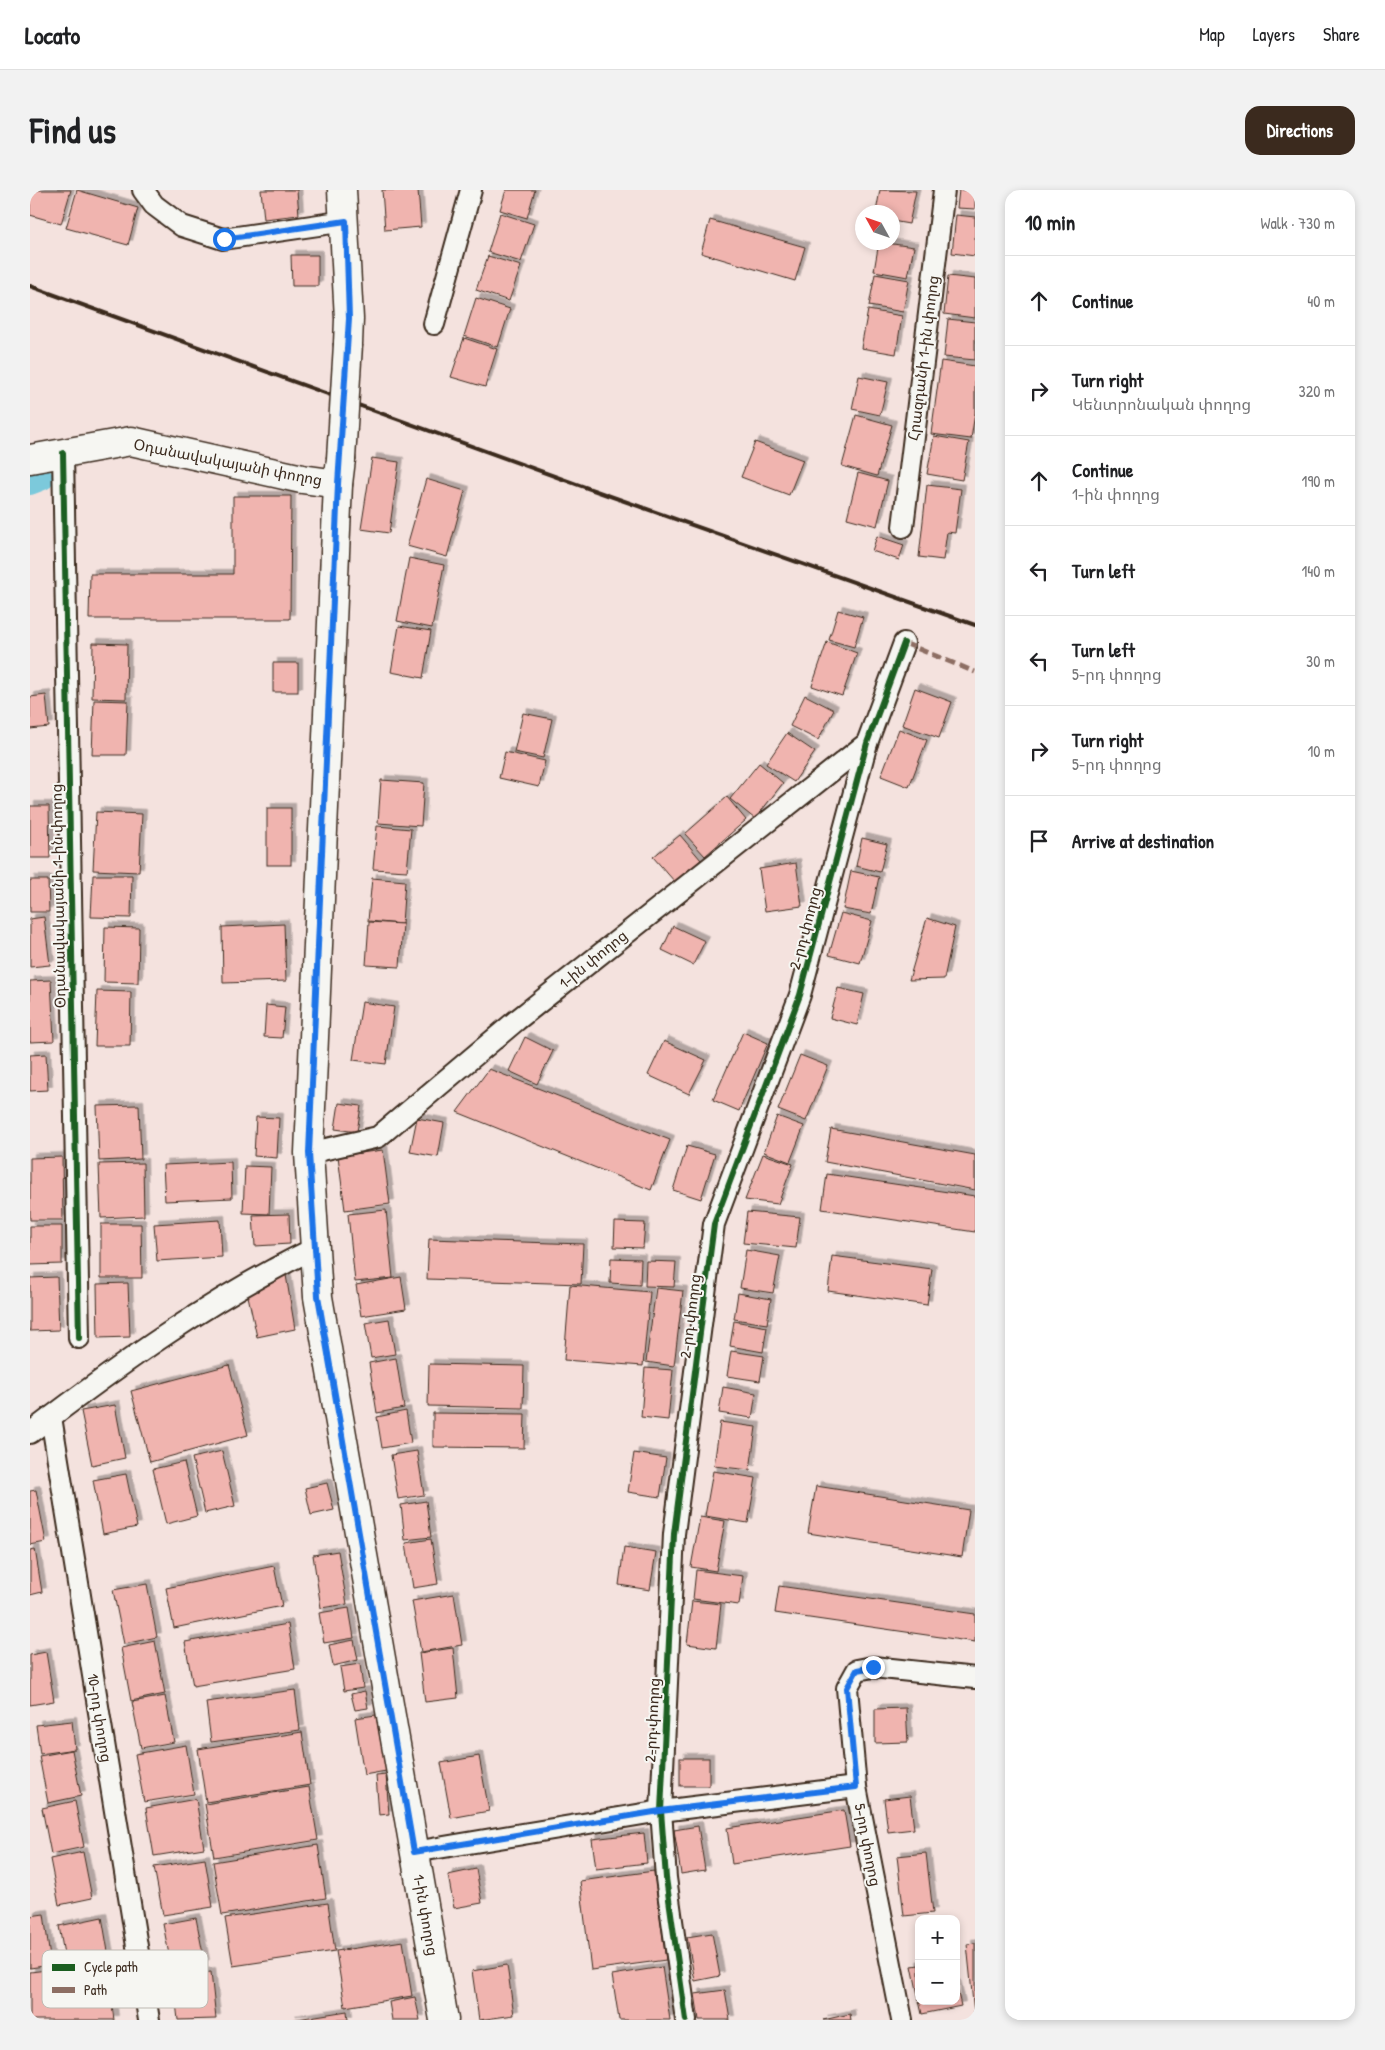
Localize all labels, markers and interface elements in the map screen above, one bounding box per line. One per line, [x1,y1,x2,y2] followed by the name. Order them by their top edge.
[25,19,80,51] text: Locato
[1199,22,1225,47] text: Map
[1253,22,1295,47] text: Layers
[1323,22,1360,47] text: Share
[1245,106,1355,155] button: Directions
[30,107,116,154] text: Find us
[855,205,900,250] north arrow
[1025,208,1075,237] text: 10 min
[1261,212,1335,234] text: Walk · 730 m
[213,228,236,251] route start
[902,274,944,442] street label: Հրազդանի 1-ին փողոց
[1025,287,1053,315] icon: ahead
[1072,288,1133,314] text: Continue
[1307,290,1335,312] text: 40 m
[1072,367,1143,393] text: Turn right
[1025,377,1053,405] icon: right
[1299,380,1335,402] text: 320 m
[1072,393,1251,415] text: Կենտրոնական փողոց
[132,433,324,491] street label: Օդանավակայանի փողոց
[1072,457,1133,483] text: Continue
[1025,467,1053,495] icon: ahead
[1302,470,1335,492] text: 190 m
[1072,483,1160,505] text: 1-ին փողոց
[1025,557,1053,585] icon: left
[1072,558,1135,584] text: Turn left
[1301,560,1335,582] text: 140 m
[1072,637,1135,663] text: Turn left
[1025,647,1053,675] icon: left
[1306,650,1335,672] text: 30 m
[1072,663,1162,685] text: 5-րդ փողոց
[1072,727,1143,753] text: Turn right
[1025,737,1053,765] icon: right
[1307,740,1335,762] text: 10 m
[1072,753,1162,775] text: 5-րդ փողոց
[46,783,70,1009] street label: Օդանավակայանի 1-ին փողոց
[1025,827,1053,855] icon: arrive
[1072,828,1214,854] text: Arrive at destination
[784,884,826,972] street label: 2-րդ փողոց
[554,925,632,993] street label: 1-ին փողոց
[674,1273,706,1359] street label: 2-րդ փողոց
[862,1656,885,1679] route end
[83,1672,117,1764] street label: 10-րդ փողոց
[639,1677,665,1763] street label: 2-րդ փողոց
[850,1802,886,1888] street label: 5-րդ փողոց
[409,1873,443,1957] street label: 1-ին փողոց
[915,1915,960,2005] map controls
[915,1915,960,1960] button: +
[42,1950,208,2008] legend
[84,1957,138,1977] text: Cycle path
[915,1960,960,2005] button: −
[84,1980,107,1999] text: Path

